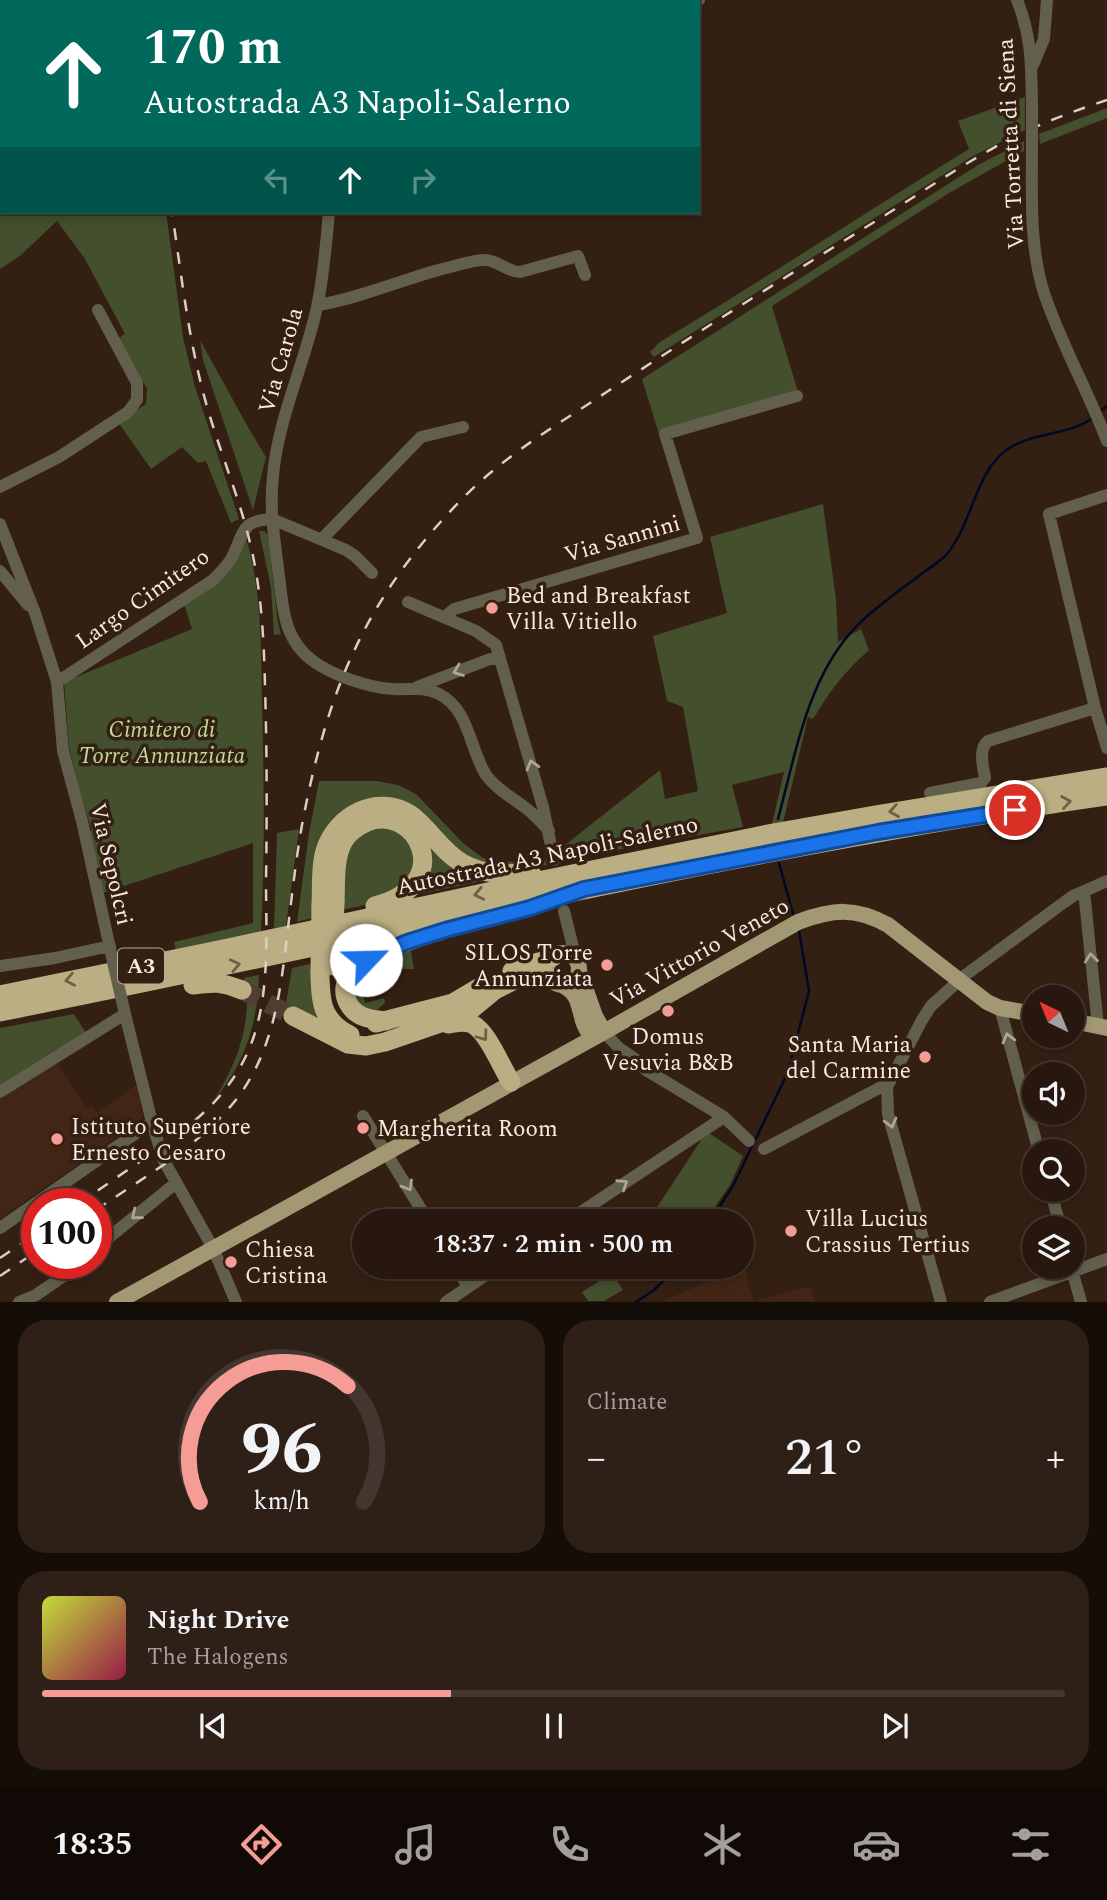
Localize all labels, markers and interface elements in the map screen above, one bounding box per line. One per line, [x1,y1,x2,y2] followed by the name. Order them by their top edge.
[143,11,282,86] text: 170 m
[28,28,119,119] icon: ahead
[988,37,1035,250] street label: Via Torretta di Siena
[143,79,571,128] text: Autostrada A3 Napoli-Salerno
[258,161,296,199] icon: left
[331,161,369,199] icon: ahead
[404,161,442,199] icon: right
[250,303,313,417] street label: Via Carola
[560,506,685,573] street label: Via Sannini
[69,540,217,659] street label: Largo Cimitero
[506,579,691,640] place label: Bed and Breakfast Villa Vitiello
[484,600,500,616] marker: Bed and Breakfast Villa Vitiello
[453,663,465,677] one-way arrow
[79,713,246,774] park label: Cimitero di Torre Annunziata
[525,760,540,772] one-way arrow
[985,780,1045,840] pin
[996,791,1034,829] icon: arrive
[1060,795,1072,810] one-way arrow
[79,800,142,929] street label: Via Sepolcri
[889,803,900,818] one-way arrow
[393,807,701,906] street label: Autostrada A3 Napoli-Salerno
[473,885,485,900] one-way arrow
[603,889,796,1017] street label: Via Vittorio Veneto
[329,923,403,997] position arrow
[465,936,593,997] place label: SILOS Torre Annunziata
[118,948,164,984] road number: A3
[1084,953,1099,964] one-way arrow
[599,957,615,973] marker: SILOS Torre Annunziata
[229,958,241,973] one-way arrow
[64,972,76,987] one-way arrow
[1022,985,1085,1048] north arrow
[1022,985,1085,1279] map controls
[660,1003,676,1019] marker: Domus Vesuvia B&B
[602,1020,734,1081] place label: Domus Vesuvia B&B
[786,1028,911,1089] place label: Santa Maria del Carmine
[475,1029,487,1041] one-way arrow
[1002,1033,1016,1045] one-way arrow
[917,1049,933,1065] marker: Santa Maria del Carmine
[1022,1062,1085,1125] button: sound
[71,1110,251,1171] place label: Istituto Superiore Ernesto Cesaro
[377,1112,558,1147] place label: Margherita Room
[883,1117,897,1129] one-way arrow
[355,1120,371,1136] marker: Margherita Room
[49,1131,65,1147] marker: Istituto Superiore Ernesto Cesaro
[1022,1139,1085,1202] button: search
[399,1179,412,1192] one-way arrow
[615,1179,628,1192] one-way arrow
[21,1188,112,1279] speed limit sign: 100
[805,1202,971,1263] place label: Villa Lucius Crassius Tertius
[131,1207,144,1219] one-way arrow
[1022,1216,1085,1279] button: layers
[783,1223,799,1239] marker: Villa Lucius Crassius Tertius
[433,1224,673,1264] text: 18:37 · 2 min · 500 m
[245,1233,328,1294] place label: Chiesa Cristina
[223,1254,239,1270] marker: Chiesa Cristina
[587,1385,667,1420] text: Climate
[240,1396,322,1507] text: 96
[785,1419,867,1498] text: 21°
[587,1430,606,1488] text: −
[1046,1430,1065,1488] text: +
[253,1483,309,1521] text: km/h
[147,1600,289,1640] text: Night Drive
[147,1640,289,1675] text: The Halogens
[194,1707,232,1745] icon: previous
[535,1707,573,1745] icon: pause
[876,1707,914,1745] icon: next
[52,1820,133,1869] text: 18:35
[237,1820,286,1869] icon: directions
[391,1820,440,1869] icon: music
[545,1820,594,1869] icon: phone
[698,1820,747,1869] icon: climate
[852,1820,901,1869] icon: car
[1006,1820,1055,1869] icon: filters

